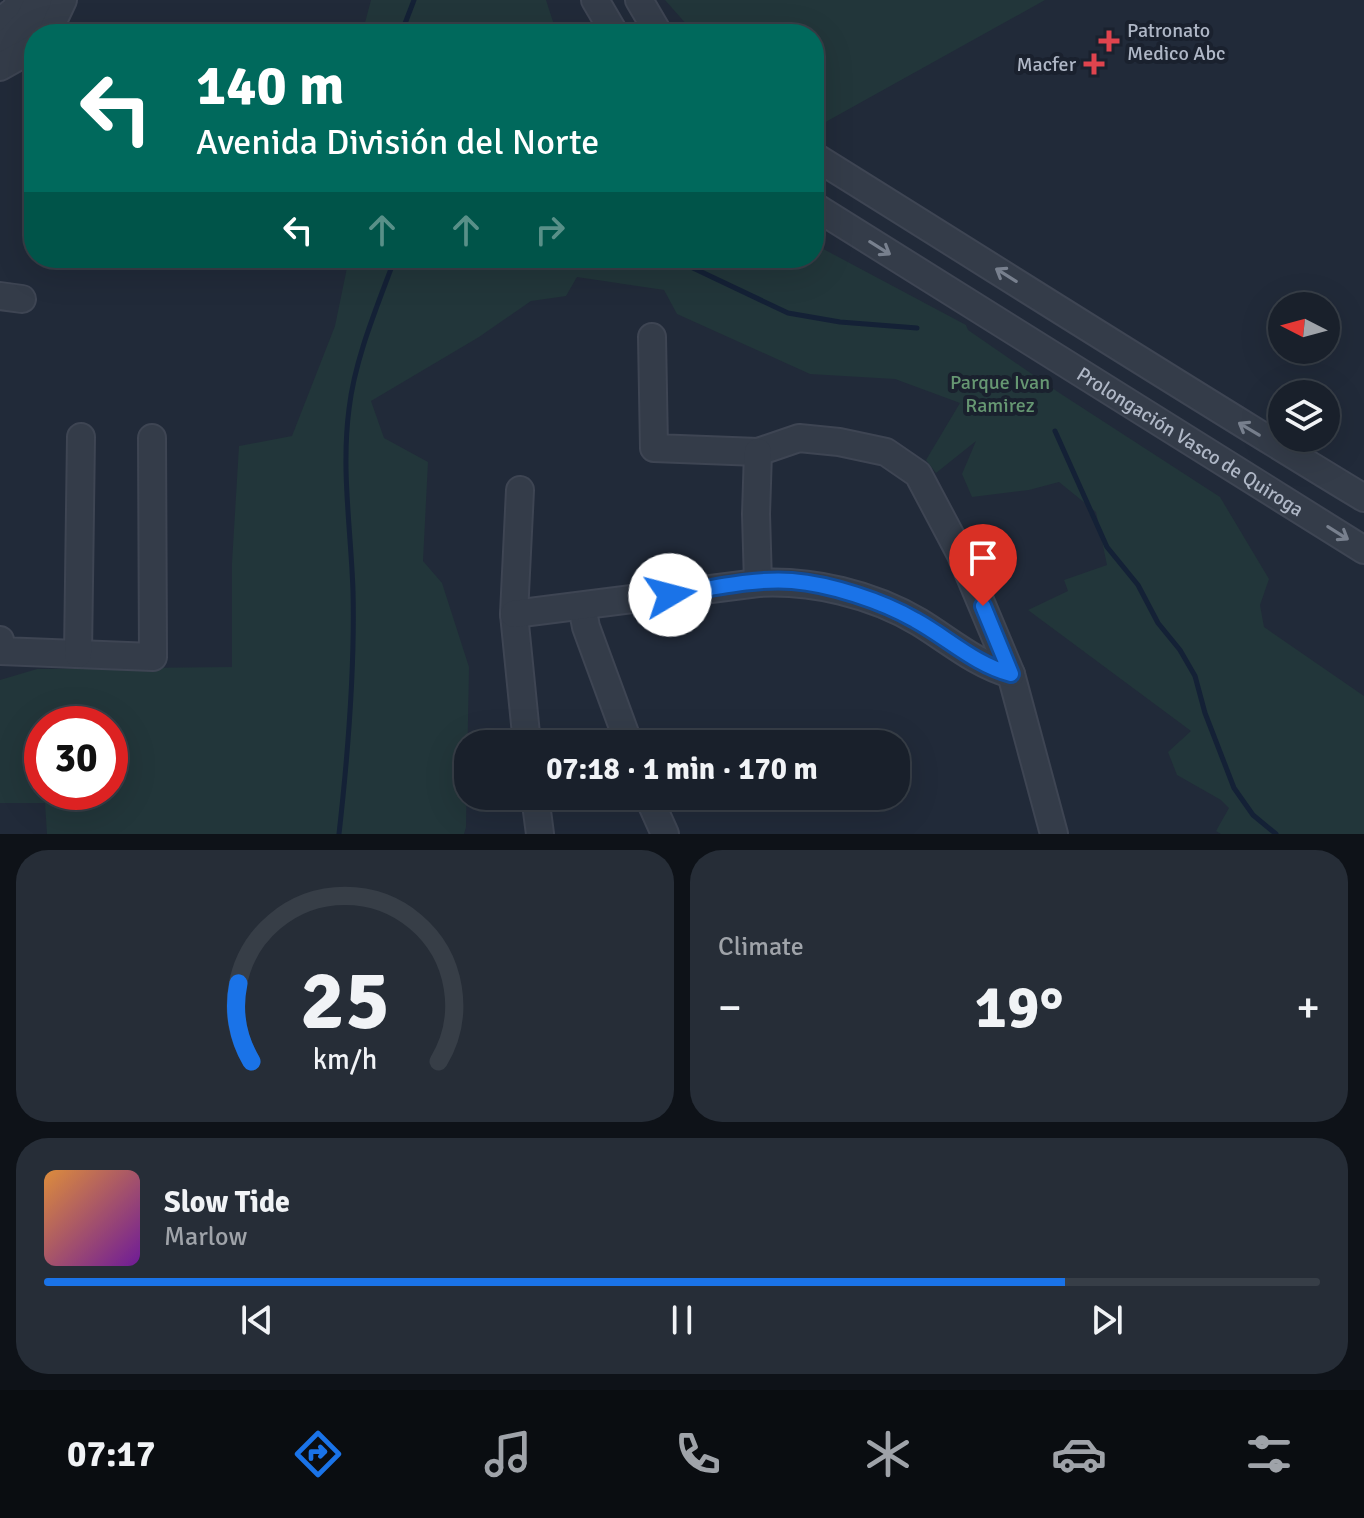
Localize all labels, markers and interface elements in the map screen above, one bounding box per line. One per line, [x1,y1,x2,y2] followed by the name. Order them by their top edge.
[1127,18,1225,66] place label: Patronato Medico Abc
[1098,30,1120,52] marker: Patronato Medico Abc
[196,51,344,120] text: 140 m
[1016,52,1077,77] place label: Macfer
[1083,53,1105,75] marker: Macfer
[64,56,168,160] icon: left
[196,120,599,165] text: Avenida División del Norte
[276,208,320,252] icon: left
[360,208,404,252] icon: ahead
[444,208,488,252] icon: ahead
[528,208,572,252] icon: right
[868,240,891,256] one-way arrow
[995,267,1018,283] one-way arrow
[1268,292,1340,364] north arrow
[1268,292,1340,452] map controls
[1072,362,1308,522] street label: Prolongación Vasco de Quiroga
[950,370,1050,418] park label: Parque Ivan Ramirez
[1268,380,1340,452] button: layers
[1238,421,1261,437] one-way arrow
[949,524,1017,606] pin
[1326,526,1349,542] one-way arrow
[961,536,1005,580] icon: arrive
[628,553,712,637] position arrow
[24,706,128,810] speed limit sign: 30
[546,751,818,788] text: 07:18 · 1 min · 170 m
[718,931,804,963] text: Climate
[300,950,390,1052] text: 25
[975,971,1063,1045] text: 19°
[718,981,742,1035] text: −
[1296,981,1320,1035] text: +
[313,1042,377,1077] text: km/h
[164,1184,290,1221] text: Slow Tide
[164,1221,247,1253] text: Marlow
[235,1298,279,1342] icon: previous
[660,1298,704,1342] icon: pause
[1085,1298,1129,1342] icon: next
[290,1426,346,1482] icon: directions
[480,1426,536,1482] icon: music
[670,1426,726,1482] icon: phone
[860,1426,916,1482] icon: climate
[1051,1426,1107,1482] icon: car
[1241,1426,1297,1482] icon: filters
[67,1432,155,1477] text: 07:17

